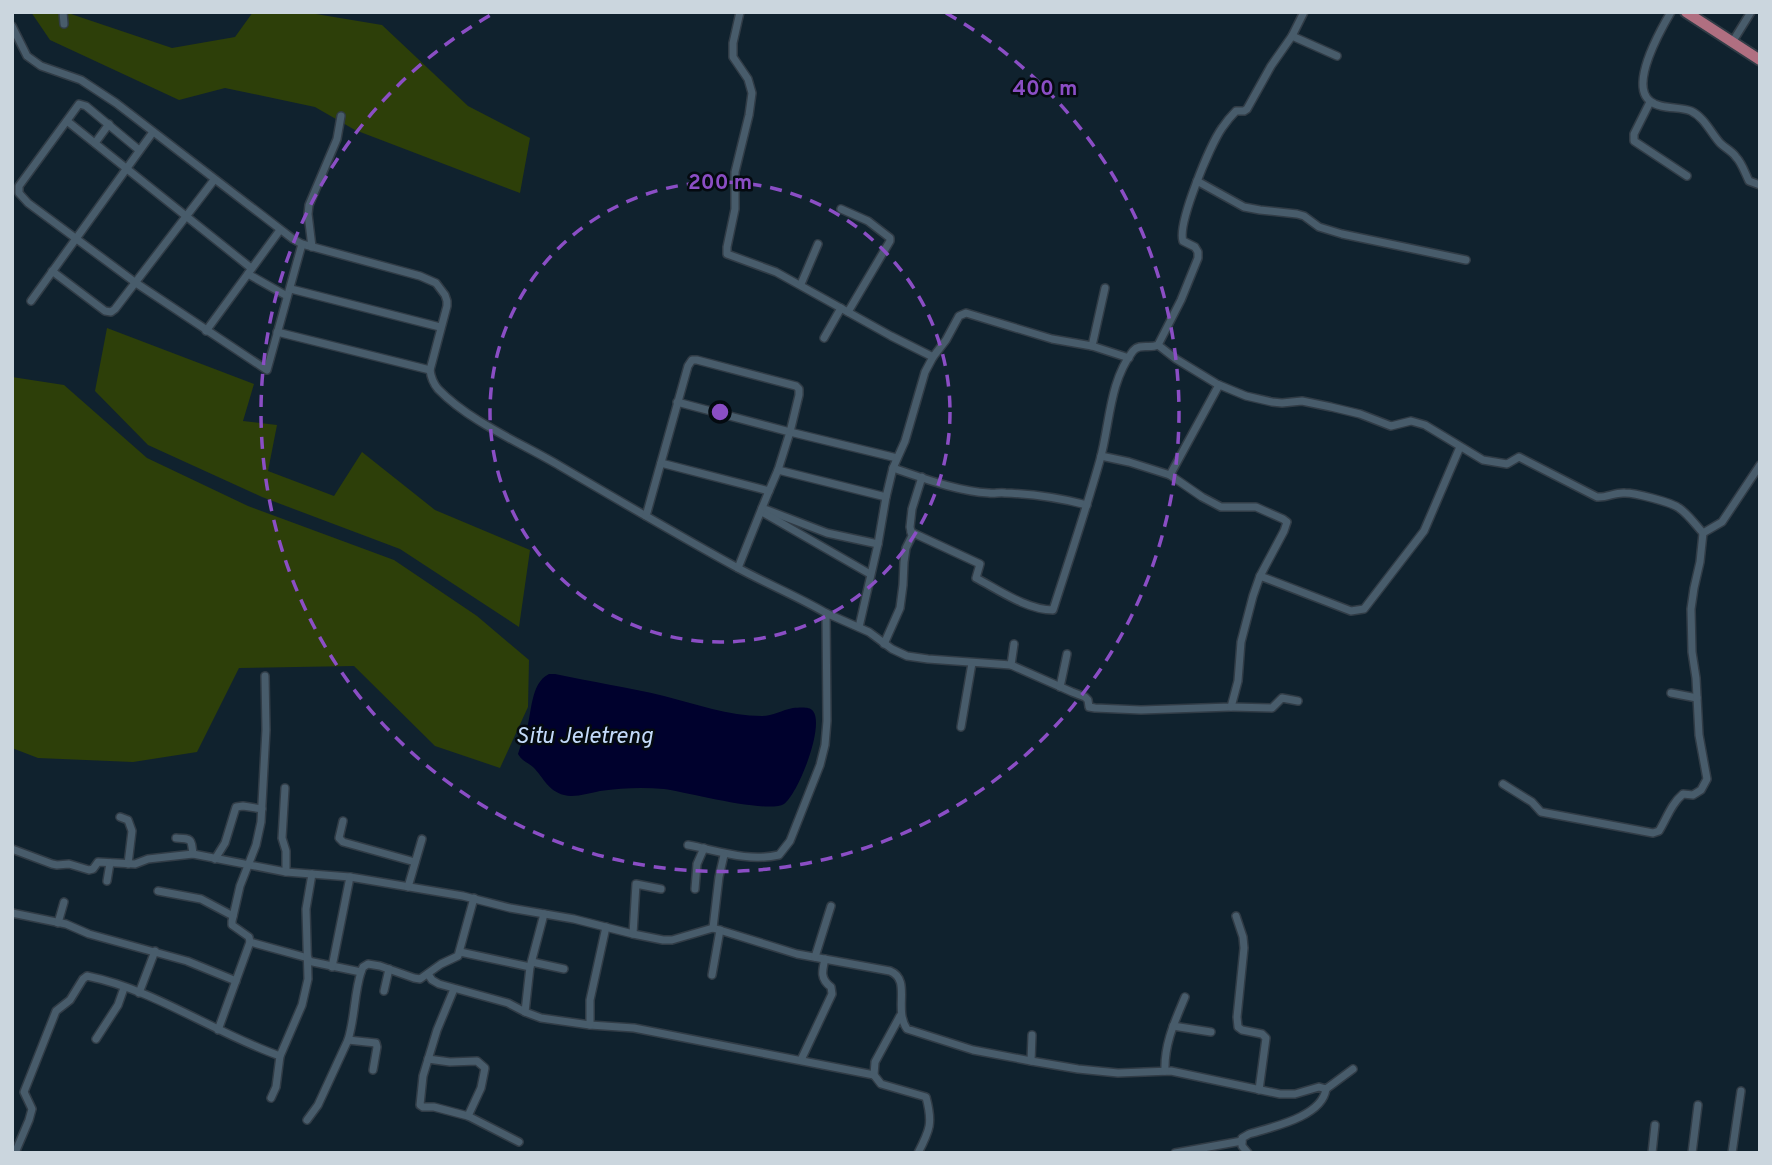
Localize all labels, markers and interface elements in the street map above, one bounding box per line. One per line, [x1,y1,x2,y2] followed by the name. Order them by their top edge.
[1013,76,1077,103] text: 400 m
[688,170,752,197] text: 200 m
[708,400,732,424] centre of rings
[515,723,653,752] water label: Situ Jeletreng

